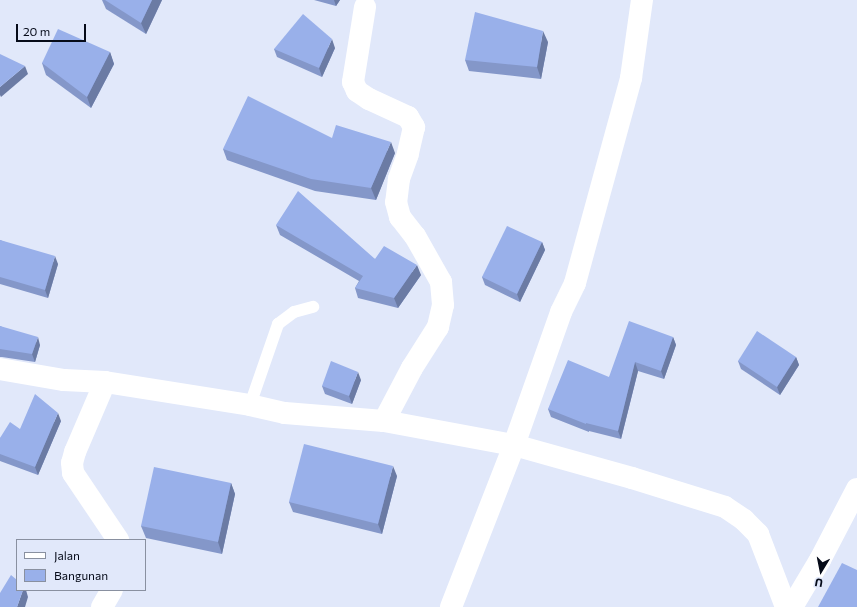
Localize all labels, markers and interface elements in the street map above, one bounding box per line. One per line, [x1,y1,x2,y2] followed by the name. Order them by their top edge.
[18,16,88,42] scale bar
[23,24,50,38] text: 20 m
[16,539,146,591] legend
[54,548,80,562] text: Jalan
[801,551,841,591] north arrow
[54,568,108,582] text: Bangunan
[814,576,824,590] text: U

